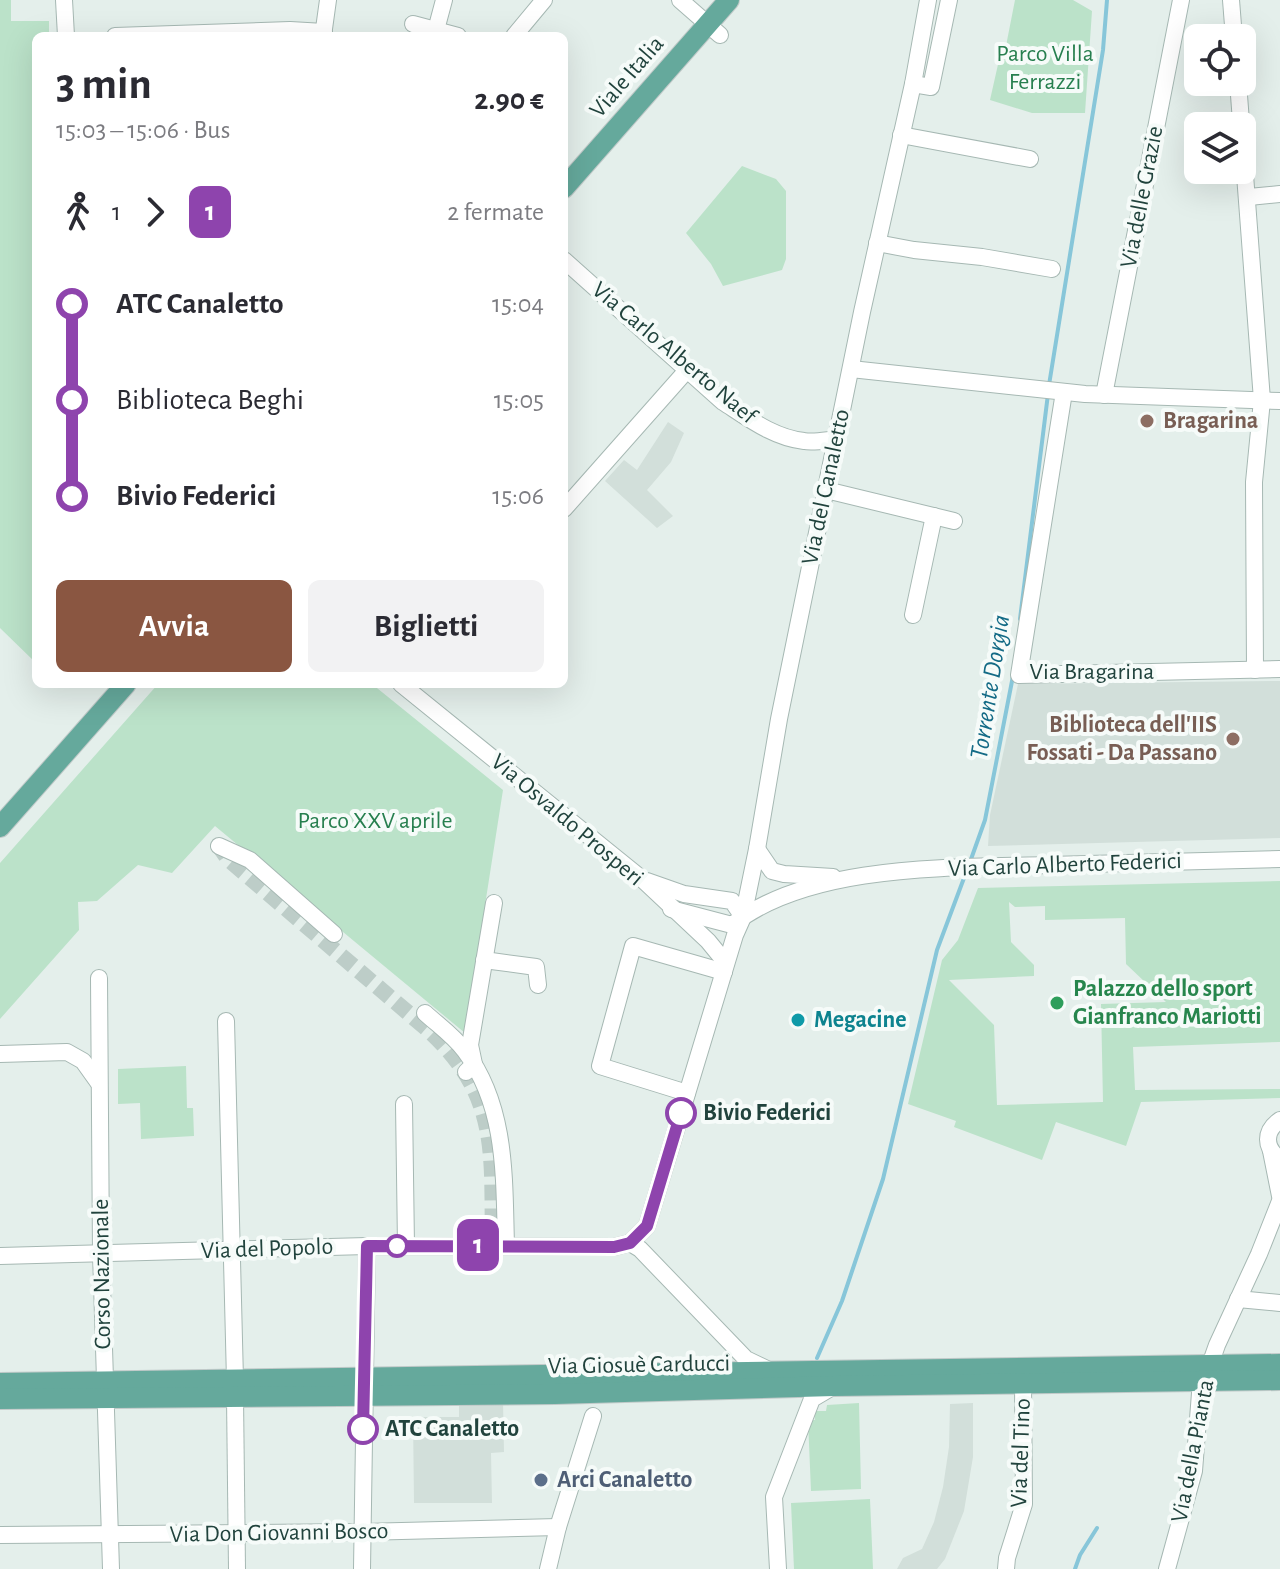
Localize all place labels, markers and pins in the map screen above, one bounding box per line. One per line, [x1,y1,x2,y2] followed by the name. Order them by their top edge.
[1163,409,1258,433] place label: Bragarina
[1138,412,1156,430] marker: Bragarina
[1026,713,1217,765] place label: Biblioteca dell'IIS Fossati - Da Passano
[1224,730,1242,748] marker: Biblioteca dell'IIS Fossati - Da Passano
[1073,977,1262,1029] place label: Palazzo dello sport Gianfranco Mariotti
[1048,994,1066,1012] marker: Palazzo dello sport Gianfranco Mariotti
[814,1008,907,1032] place label: Megacine
[789,1011,807,1029] marker: Megacine
[666,1098,696,1128] marker: Bivio Federici
[703,1101,831,1125] place label: Bivio Federici
[386,1235,408,1257] unlabelled marker
[348,1414,378,1444] marker: ATC Canaletto
[385,1417,519,1441] place label: ATC Canaletto
[557,1468,692,1492] place label: Arci Canaletto
[532,1471,550,1489] marker: Arci Canaletto

